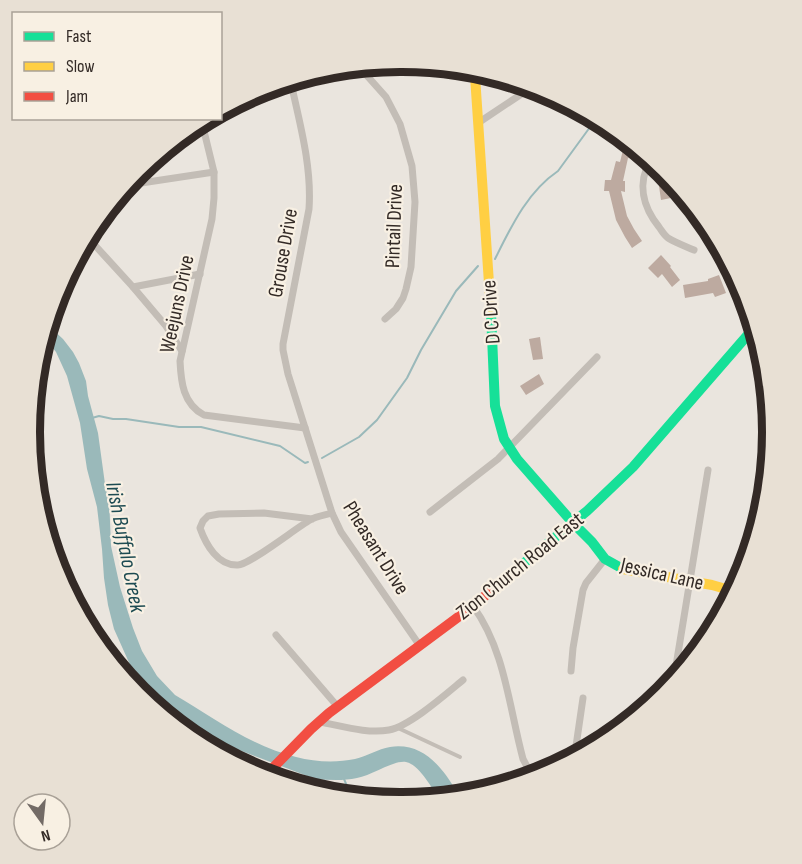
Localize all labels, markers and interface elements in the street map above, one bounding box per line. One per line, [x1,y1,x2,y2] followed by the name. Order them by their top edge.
[12,12,222,120] legend
[66,26,92,47] text: Fast
[66,56,95,77] text: Slow
[65,86,88,107] text: Jam
[380,184,408,268] street label: Pintail Drive
[263,207,303,299] street label: Grouse Drive
[154,253,200,355] street label: Weejuns Drive
[476,279,506,345] street label: D C Drive
[99,479,151,615] water label: Irish Buffalo Creek
[337,497,415,599] street label: Pheasant Drive
[451,507,589,625] street label: Zion Church Road East
[617,552,706,596] street label: Jessica Lane
[12,792,72,852] north arrow
[39,825,52,845] text: N

